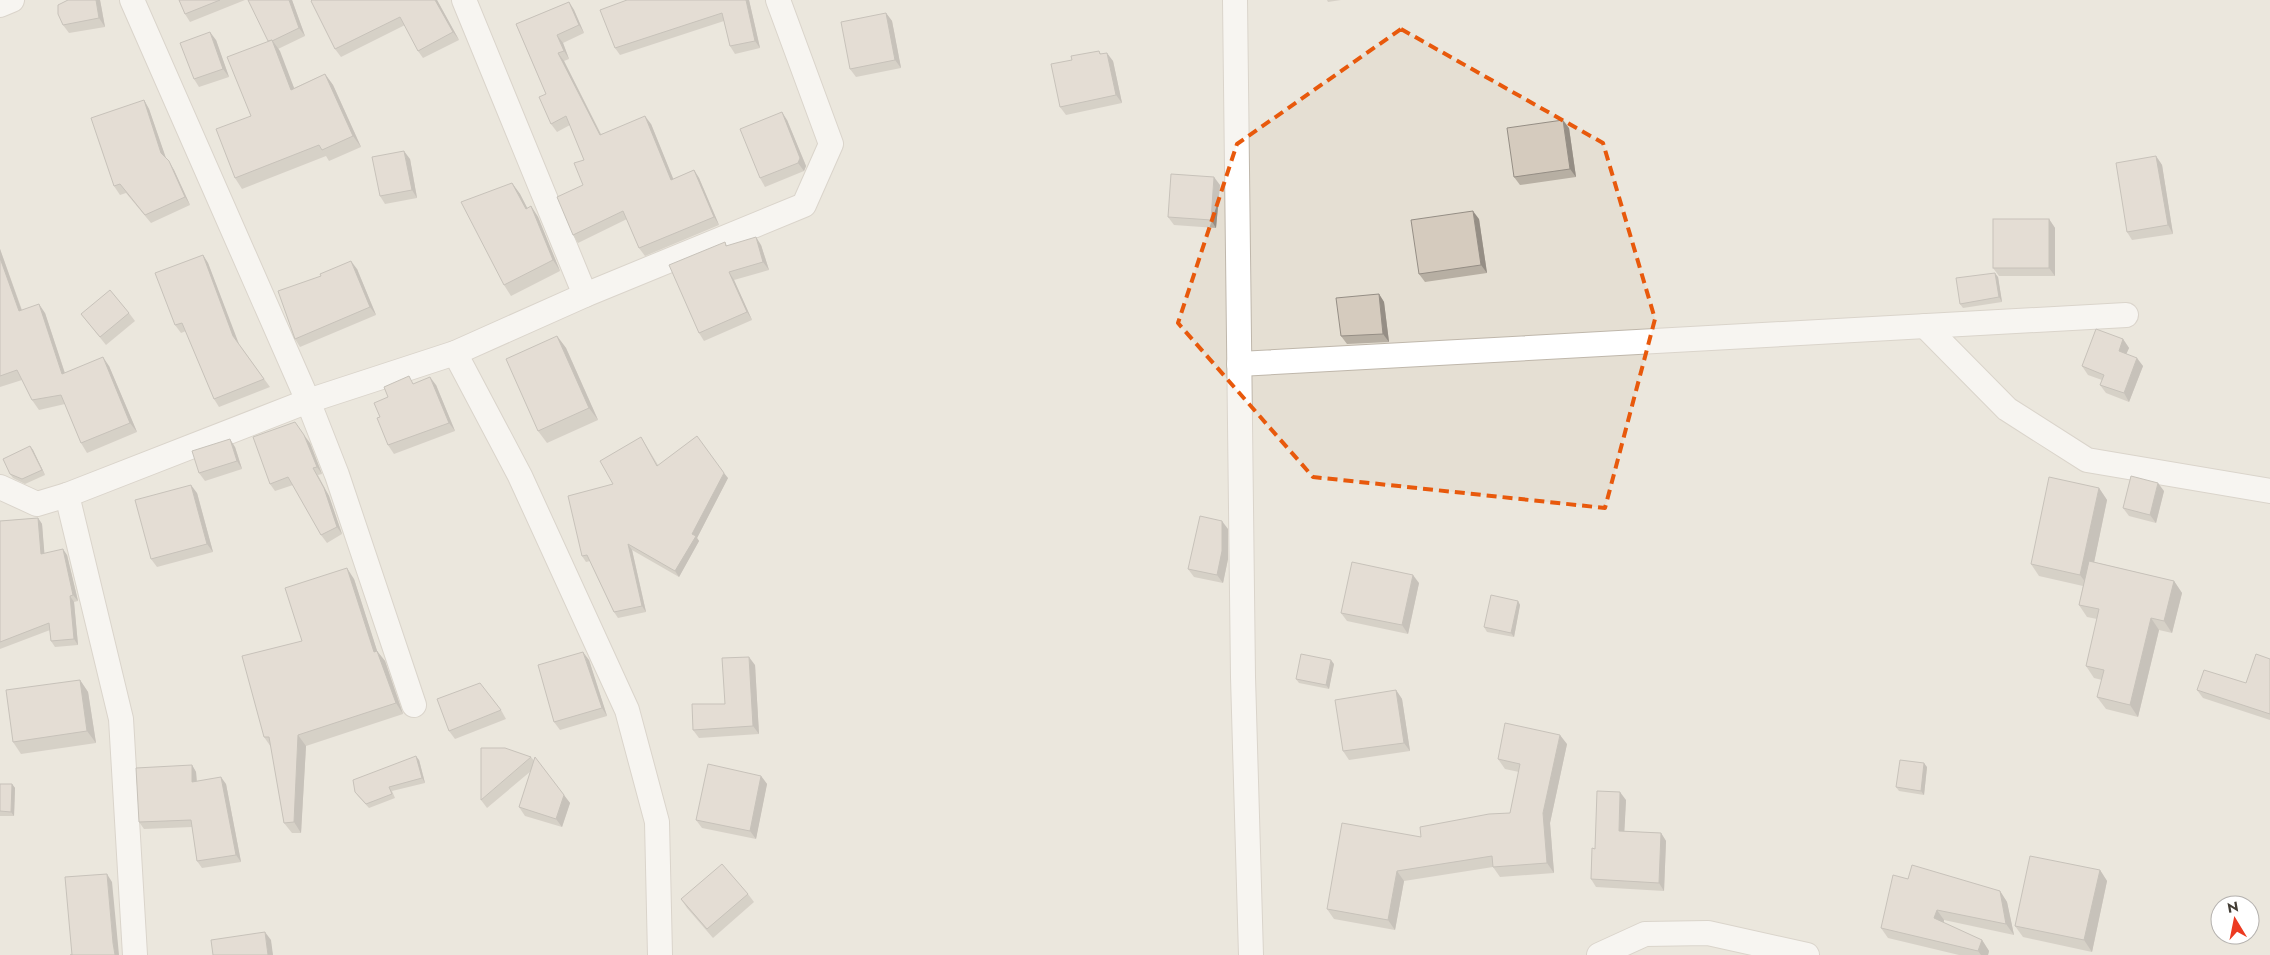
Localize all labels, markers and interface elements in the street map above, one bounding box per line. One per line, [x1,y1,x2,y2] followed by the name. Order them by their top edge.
[2210,895,2260,945] north arrow
[2226,896,2240,918] text: N

